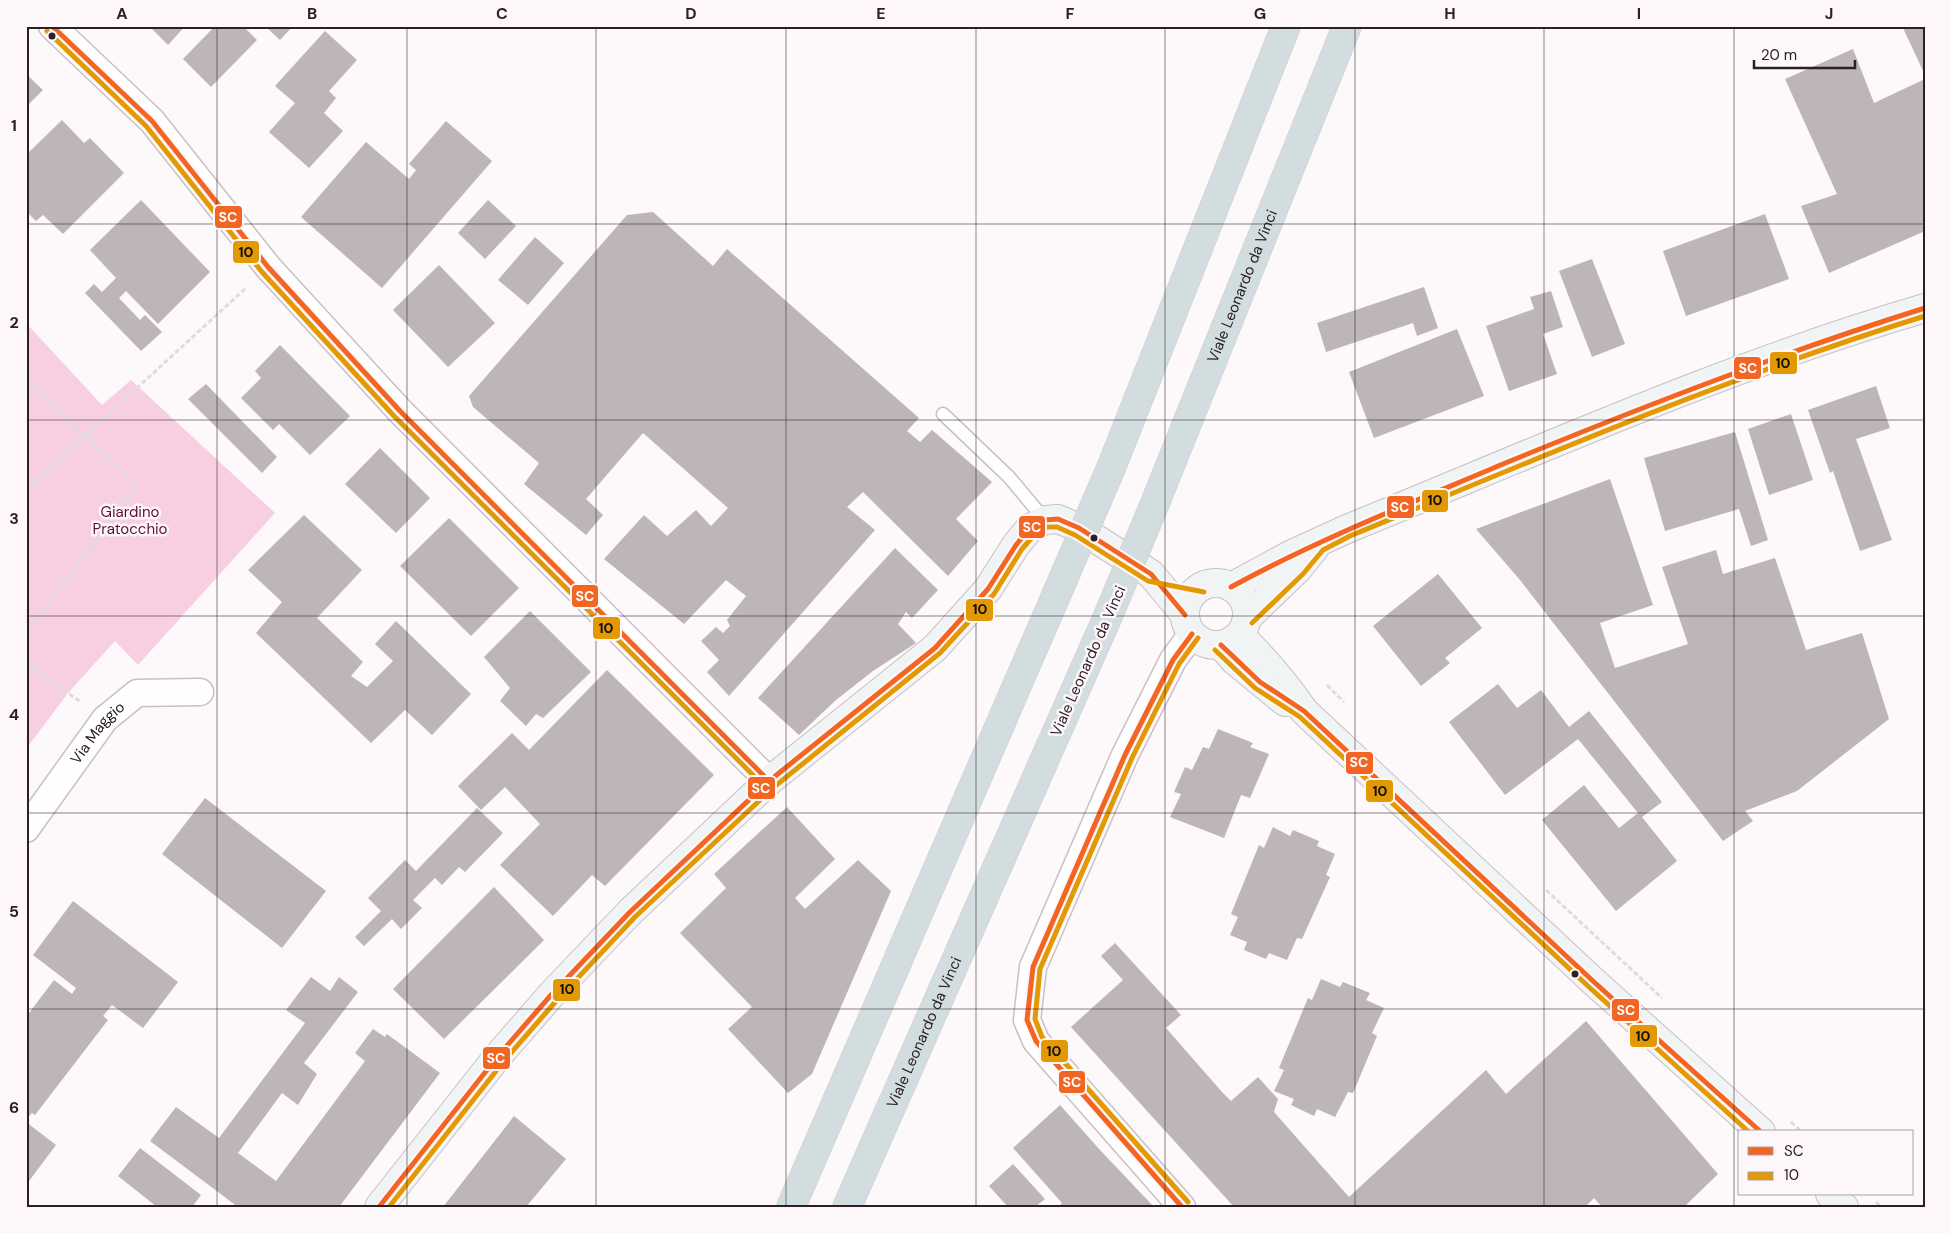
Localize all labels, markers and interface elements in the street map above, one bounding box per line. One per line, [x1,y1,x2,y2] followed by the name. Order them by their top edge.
[116,3,128,24] text: A
[307,3,317,24] text: B
[496,3,508,24] text: C
[685,3,697,24] text: D
[876,3,886,24] text: E
[1066,3,1075,24] text: F
[1254,3,1266,24] text: G
[1444,3,1456,24] text: H
[1637,3,1641,24] text: I
[1825,3,1833,24] text: J
[47,31,57,41] unlabelled marker
[1754,38,1855,70] scale bar
[1761,45,1797,65] text: 20 m
[11,115,17,136] text: 1
[214,205,243,229] line badge: SC
[1202,207,1282,366] street label: Viale Leonardo da Vinci
[219,208,237,226] text: SC
[232,240,260,264] line badge: 10
[239,243,254,261] text: 10
[9,312,19,333] text: 2
[1769,351,1798,375] line badge: 10
[1776,354,1791,372] text: 10
[1733,356,1762,380] line badge: SC
[1739,359,1757,377] text: SC
[1421,489,1449,513] line badge: 10
[1428,491,1443,509] text: 10
[1386,495,1415,519] line badge: SC
[1391,498,1409,516] text: SC
[92,502,168,539] park label: Giardino Pratocchio
[9,508,19,529] text: 3
[1018,515,1046,539] line badge: SC
[1023,518,1041,536] text: SC
[1089,533,1099,543] unlabelled marker
[1046,582,1130,740] street label: Viale Leonardo da Vinci
[571,584,599,608] line badge: SC
[576,587,594,605] text: SC
[965,598,994,622] line badge: 10
[973,600,988,618] text: 10
[592,616,621,640] line badge: 10
[599,619,614,637] text: 10
[66,697,129,768] street label: Via Maggio
[9,704,19,725] text: 4
[1345,751,1374,775] line badge: SC
[1350,753,1368,771] text: SC
[747,776,776,800] line badge: SC
[752,779,770,797] text: SC
[1365,779,1394,803] line badge: 10
[1373,782,1388,800] text: 10
[9,901,19,922] text: 5
[882,954,966,1111] street label: Viale Leonardo da Vinci
[1570,969,1580,979] unlabelled marker
[552,978,581,1002] line badge: 10
[560,980,575,998] text: 10
[1611,998,1640,1022] line badge: SC
[1617,1001,1635,1019] text: SC
[1629,1024,1658,1048] line badge: 10
[1636,1027,1651,1045] text: 10
[1040,1039,1069,1063] line badge: 10
[1047,1042,1062,1060] text: 10
[482,1046,511,1070] line badge: SC
[487,1049,505,1067] text: SC
[1058,1070,1086,1094] line badge: SC
[1063,1073,1081,1091] text: SC
[9,1097,19,1118] text: 6
[1738,1130,1914,1196] legend
[1784,1141,1804,1161] text: SC
[1784,1165,1799,1185] text: 10

